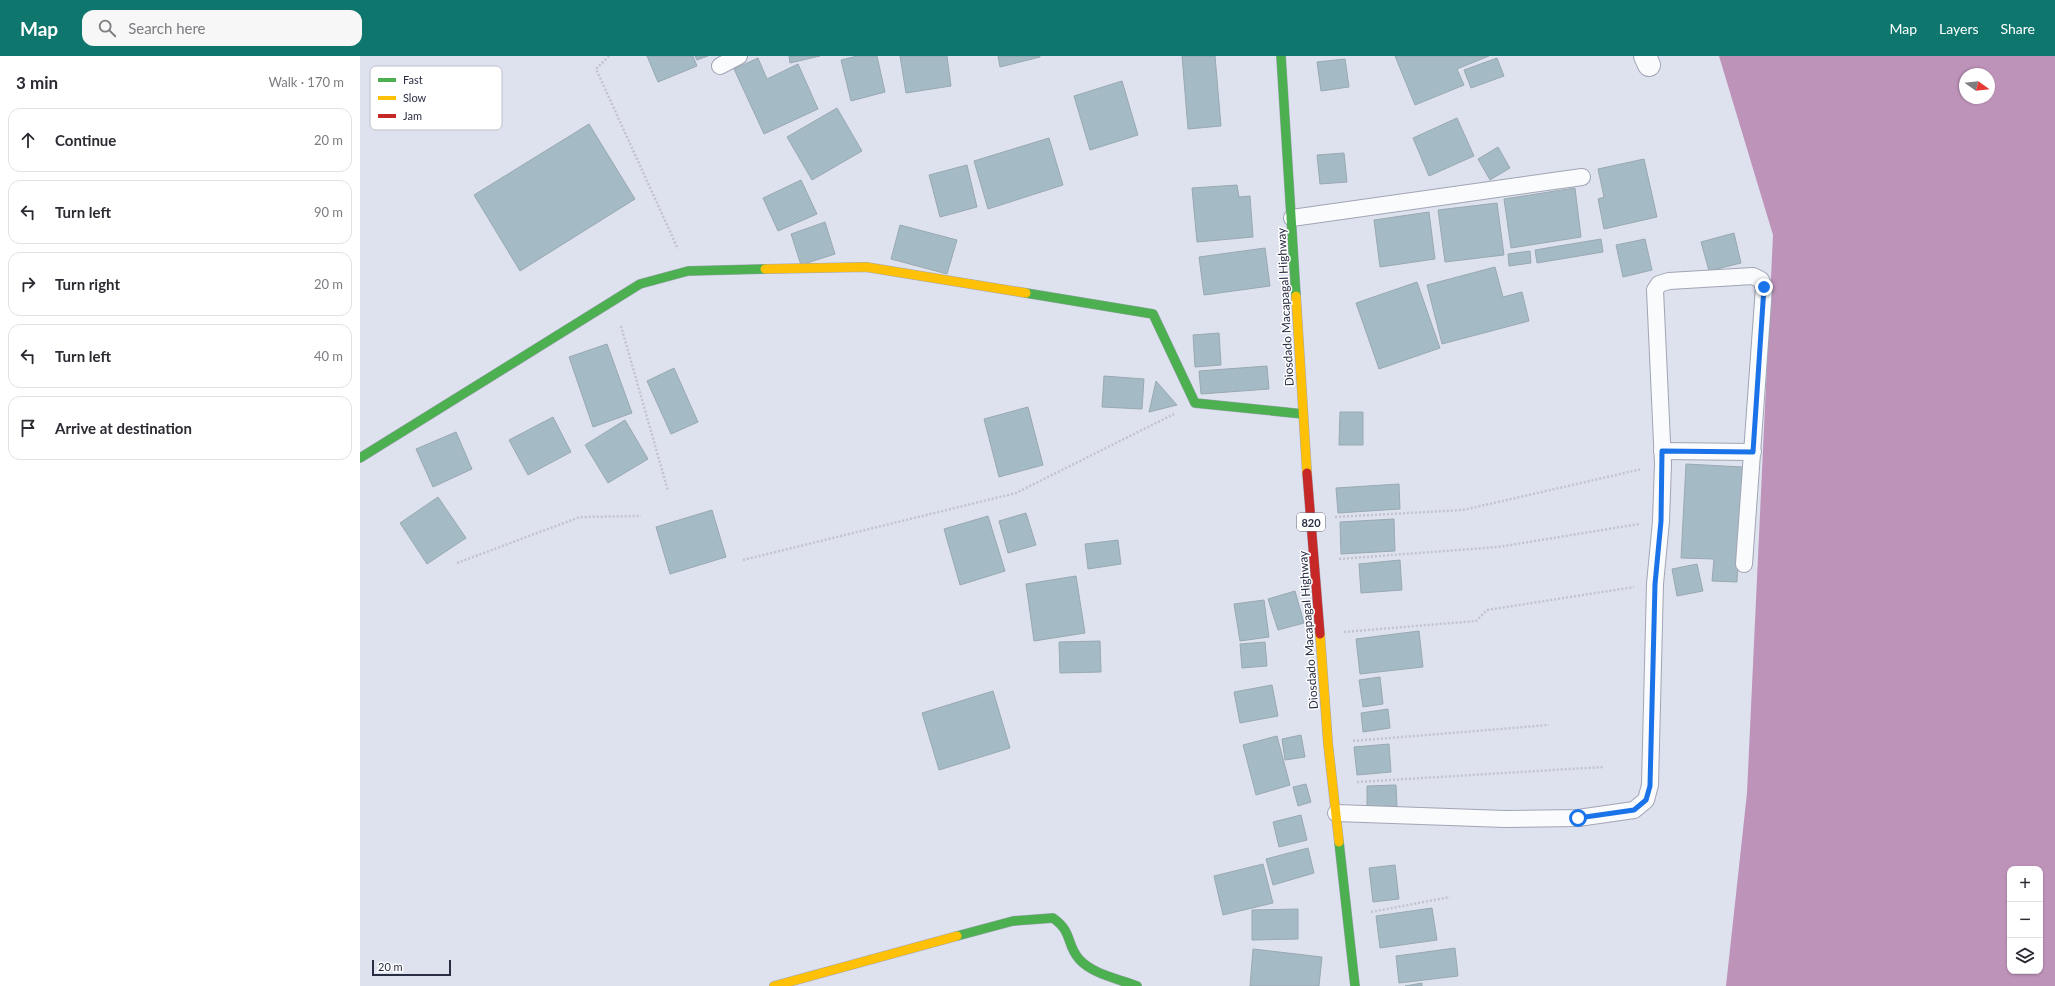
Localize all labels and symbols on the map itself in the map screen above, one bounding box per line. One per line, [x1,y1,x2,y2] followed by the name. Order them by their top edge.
[370,66,502,130] legend
[1959,68,1995,104] north arrow
[403,73,423,86] text: Fast
[403,91,427,104] text: Slow
[403,109,422,122] text: Jam
[1273,227,1297,387] street label: Diosdado Macapagal Highway
[1755,278,1773,296] route end
[1297,513,1325,531] road number: 820
[1295,549,1321,710] street label: Diosdado Macapagal Highway
[1569,809,1587,827] route start
[372,958,451,977] scale bar

